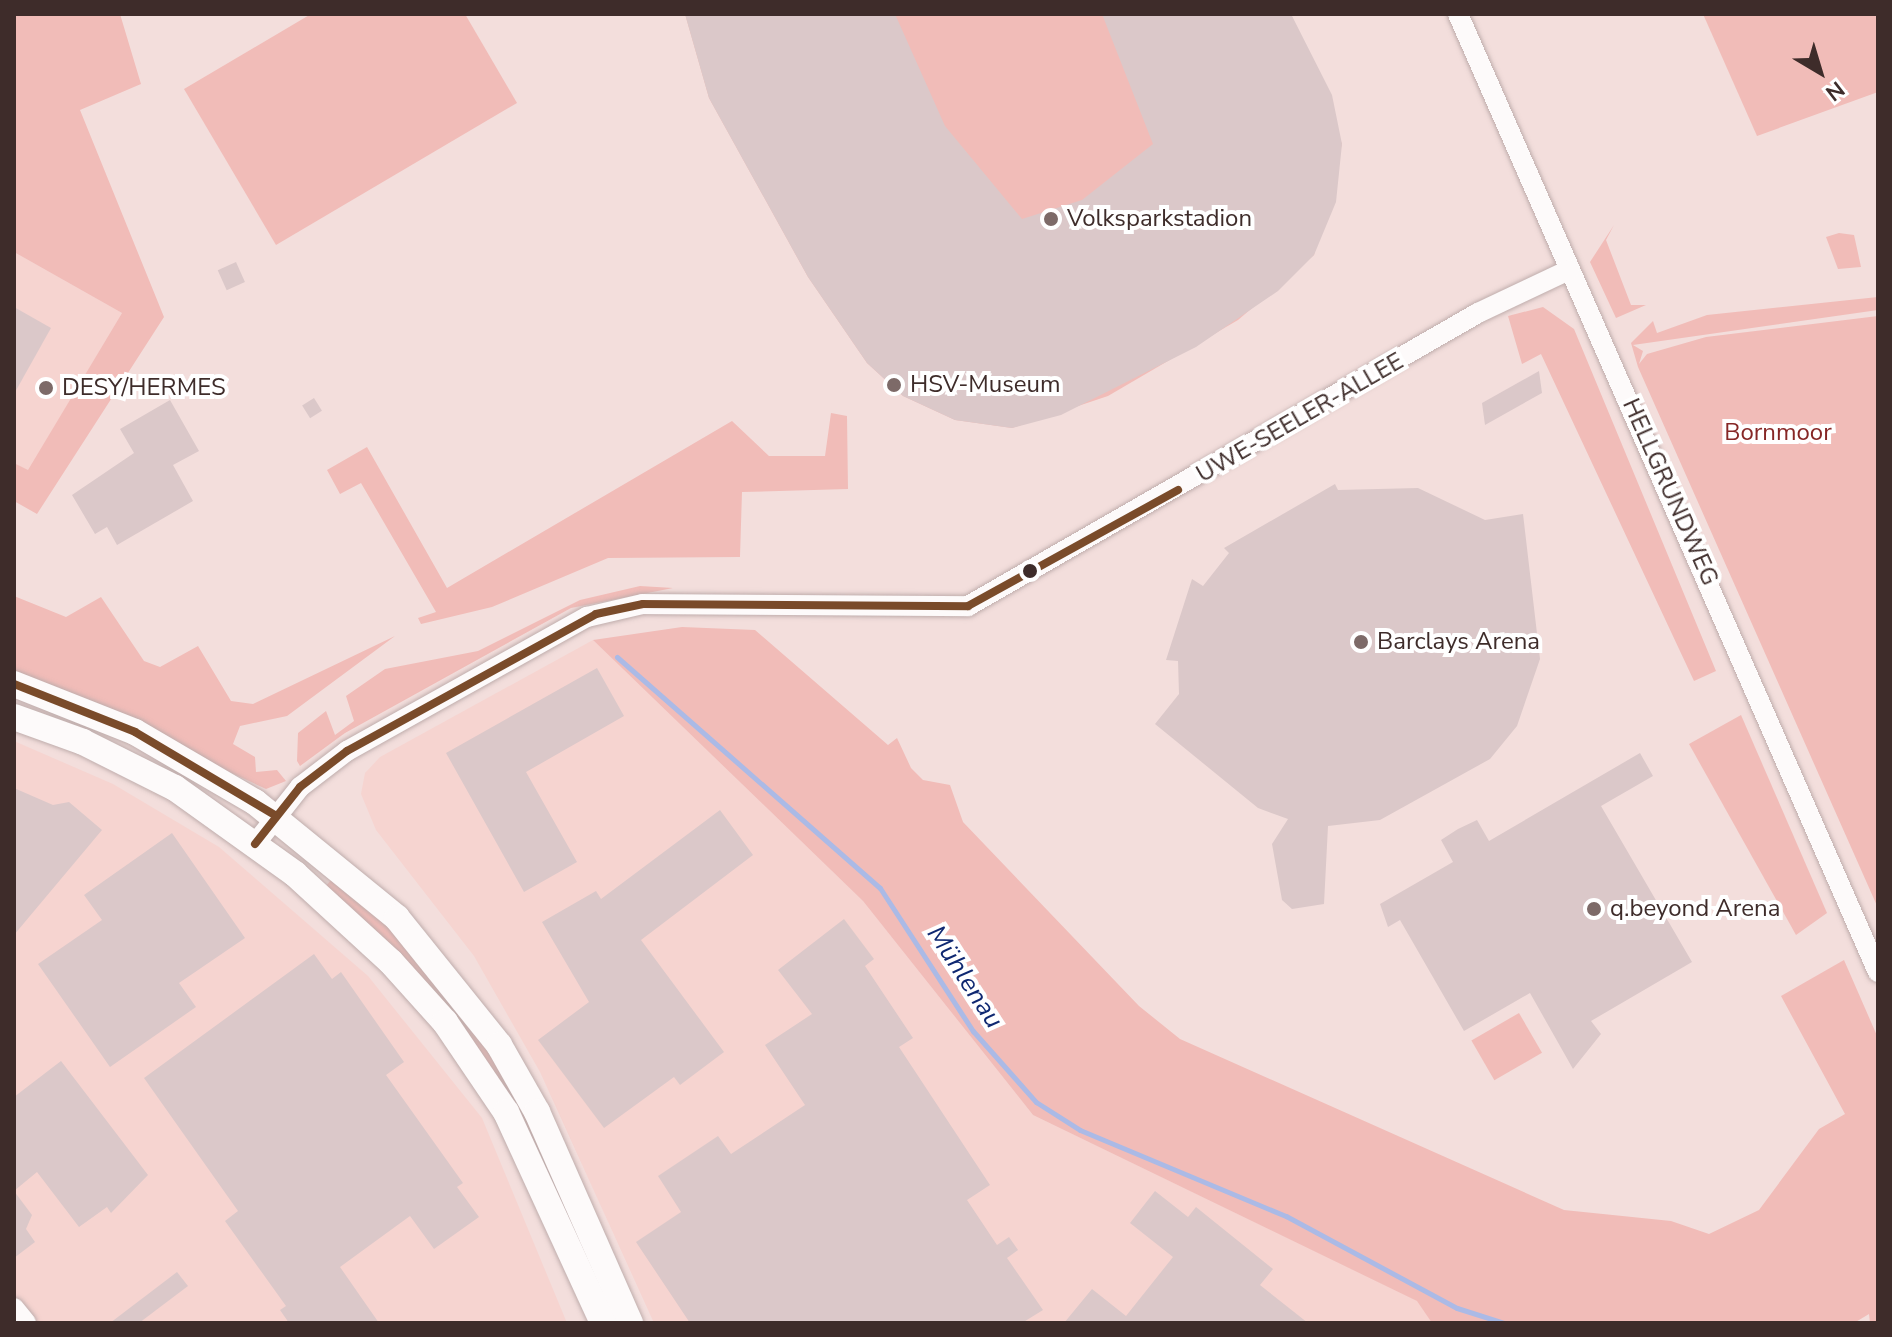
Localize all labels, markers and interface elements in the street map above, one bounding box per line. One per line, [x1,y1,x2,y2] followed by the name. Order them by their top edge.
[1780,32,1860,112] north arrow
[1819,74,1850,108] text: N
[1067,205,1252,233] place label: Volksparkstadion
[1042,210,1060,228] marker: Volksparkstadion
[1191,347,1409,489] street label: UWE-SEELER-ALLEE
[910,371,1061,399] place label: HSV-Museum
[62,374,226,402] place label: DESY/HERMES
[885,376,903,394] marker: HSV-Museum
[37,379,55,397] marker: DESY/HERMES
[1616,394,1724,590] street label: HELLGRUNDWEG
[1724,419,1832,447] park label: Bornmoor
[1022,563,1038,579] unlabelled marker
[1377,628,1540,656] place label: Barclays Arena
[1352,633,1370,651] marker: Barclays Arena
[1610,895,1780,923] place label: q.beyond Arena
[1585,900,1603,918] marker: q.beyond Arena
[920,920,1010,1034] water label: Mühlenau

